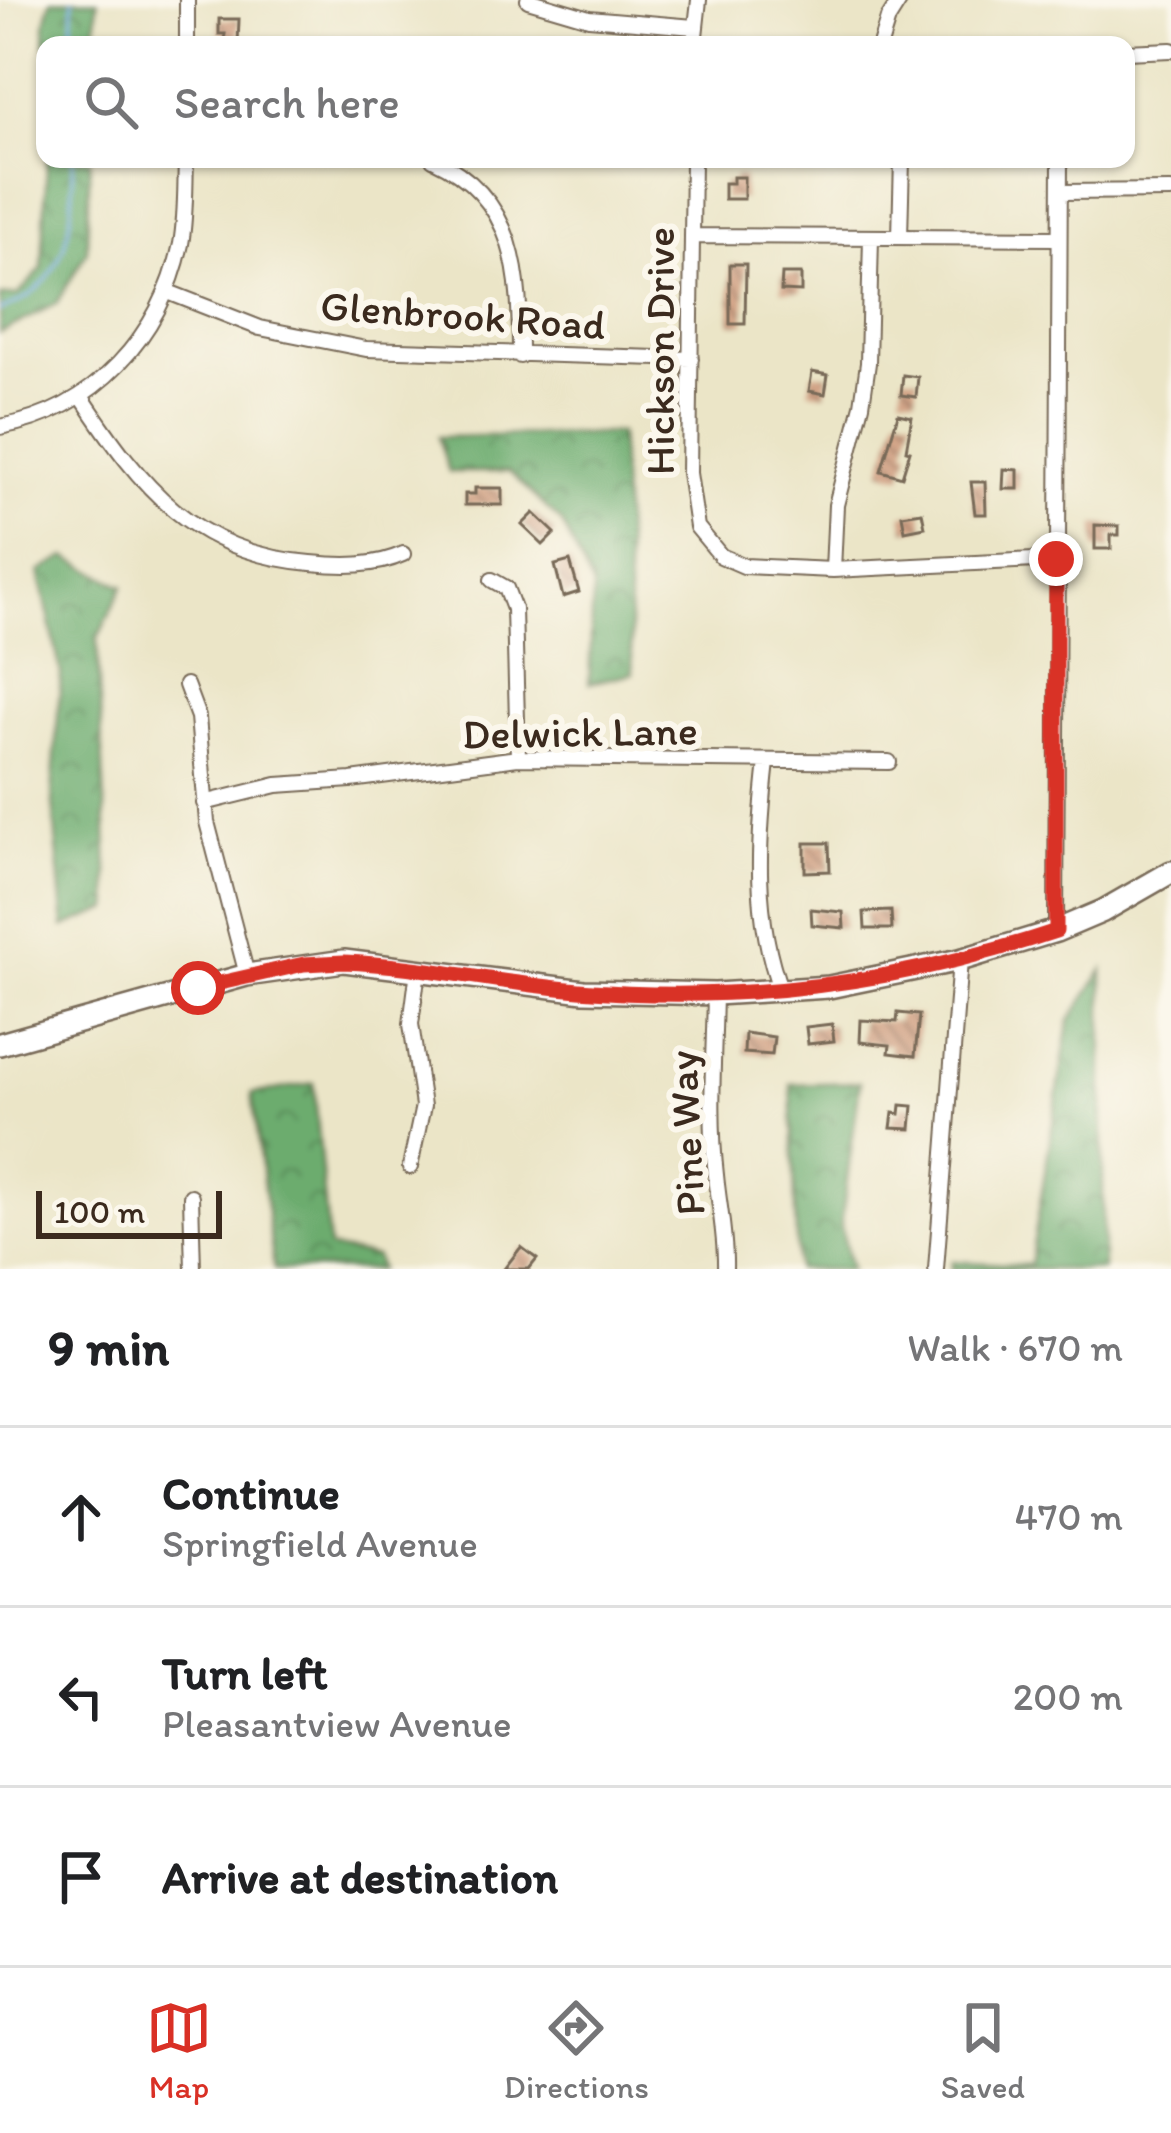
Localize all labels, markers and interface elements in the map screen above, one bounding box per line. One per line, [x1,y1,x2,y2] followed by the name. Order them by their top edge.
[36,36,1135,168] search box
[78,69,144,135] icon: search
[174,75,400,129] text: Search here
[634,227,685,475] street label: Hickson Drive
[319,280,607,350] street label: Glenbrook Road
[1029,532,1083,586] route end
[462,704,698,760] street label: Delwick Lane
[171,961,225,1015] route start
[656,1049,716,1217] street label: Pine Way
[36,1185,222,1238] scale bar
[54,1192,145,1231] text: 100 m
[48,1317,169,1378] text: 9 min
[907,1324,1123,1371] text: Walk · 670 m
[162,1466,340,1520] text: Continue
[48,1484,114,1550] icon: ahead
[1015,1493,1123,1540] text: 470 m
[162,1520,478,1567] text: Springfield Avenue
[162,1646,328,1700] text: Turn left
[48,1664,114,1730] icon: left
[1013,1673,1123,1720] text: 200 m
[162,1700,512,1747] text: Pleasantview Avenue
[48,1844,114,1910] icon: arrive
[162,1850,558,1904] text: Arrive at destination
[146,1995,212,2106] tab: Map
[504,1995,649,2106] tab: Directions
[941,1995,1025,2106] tab: Saved

